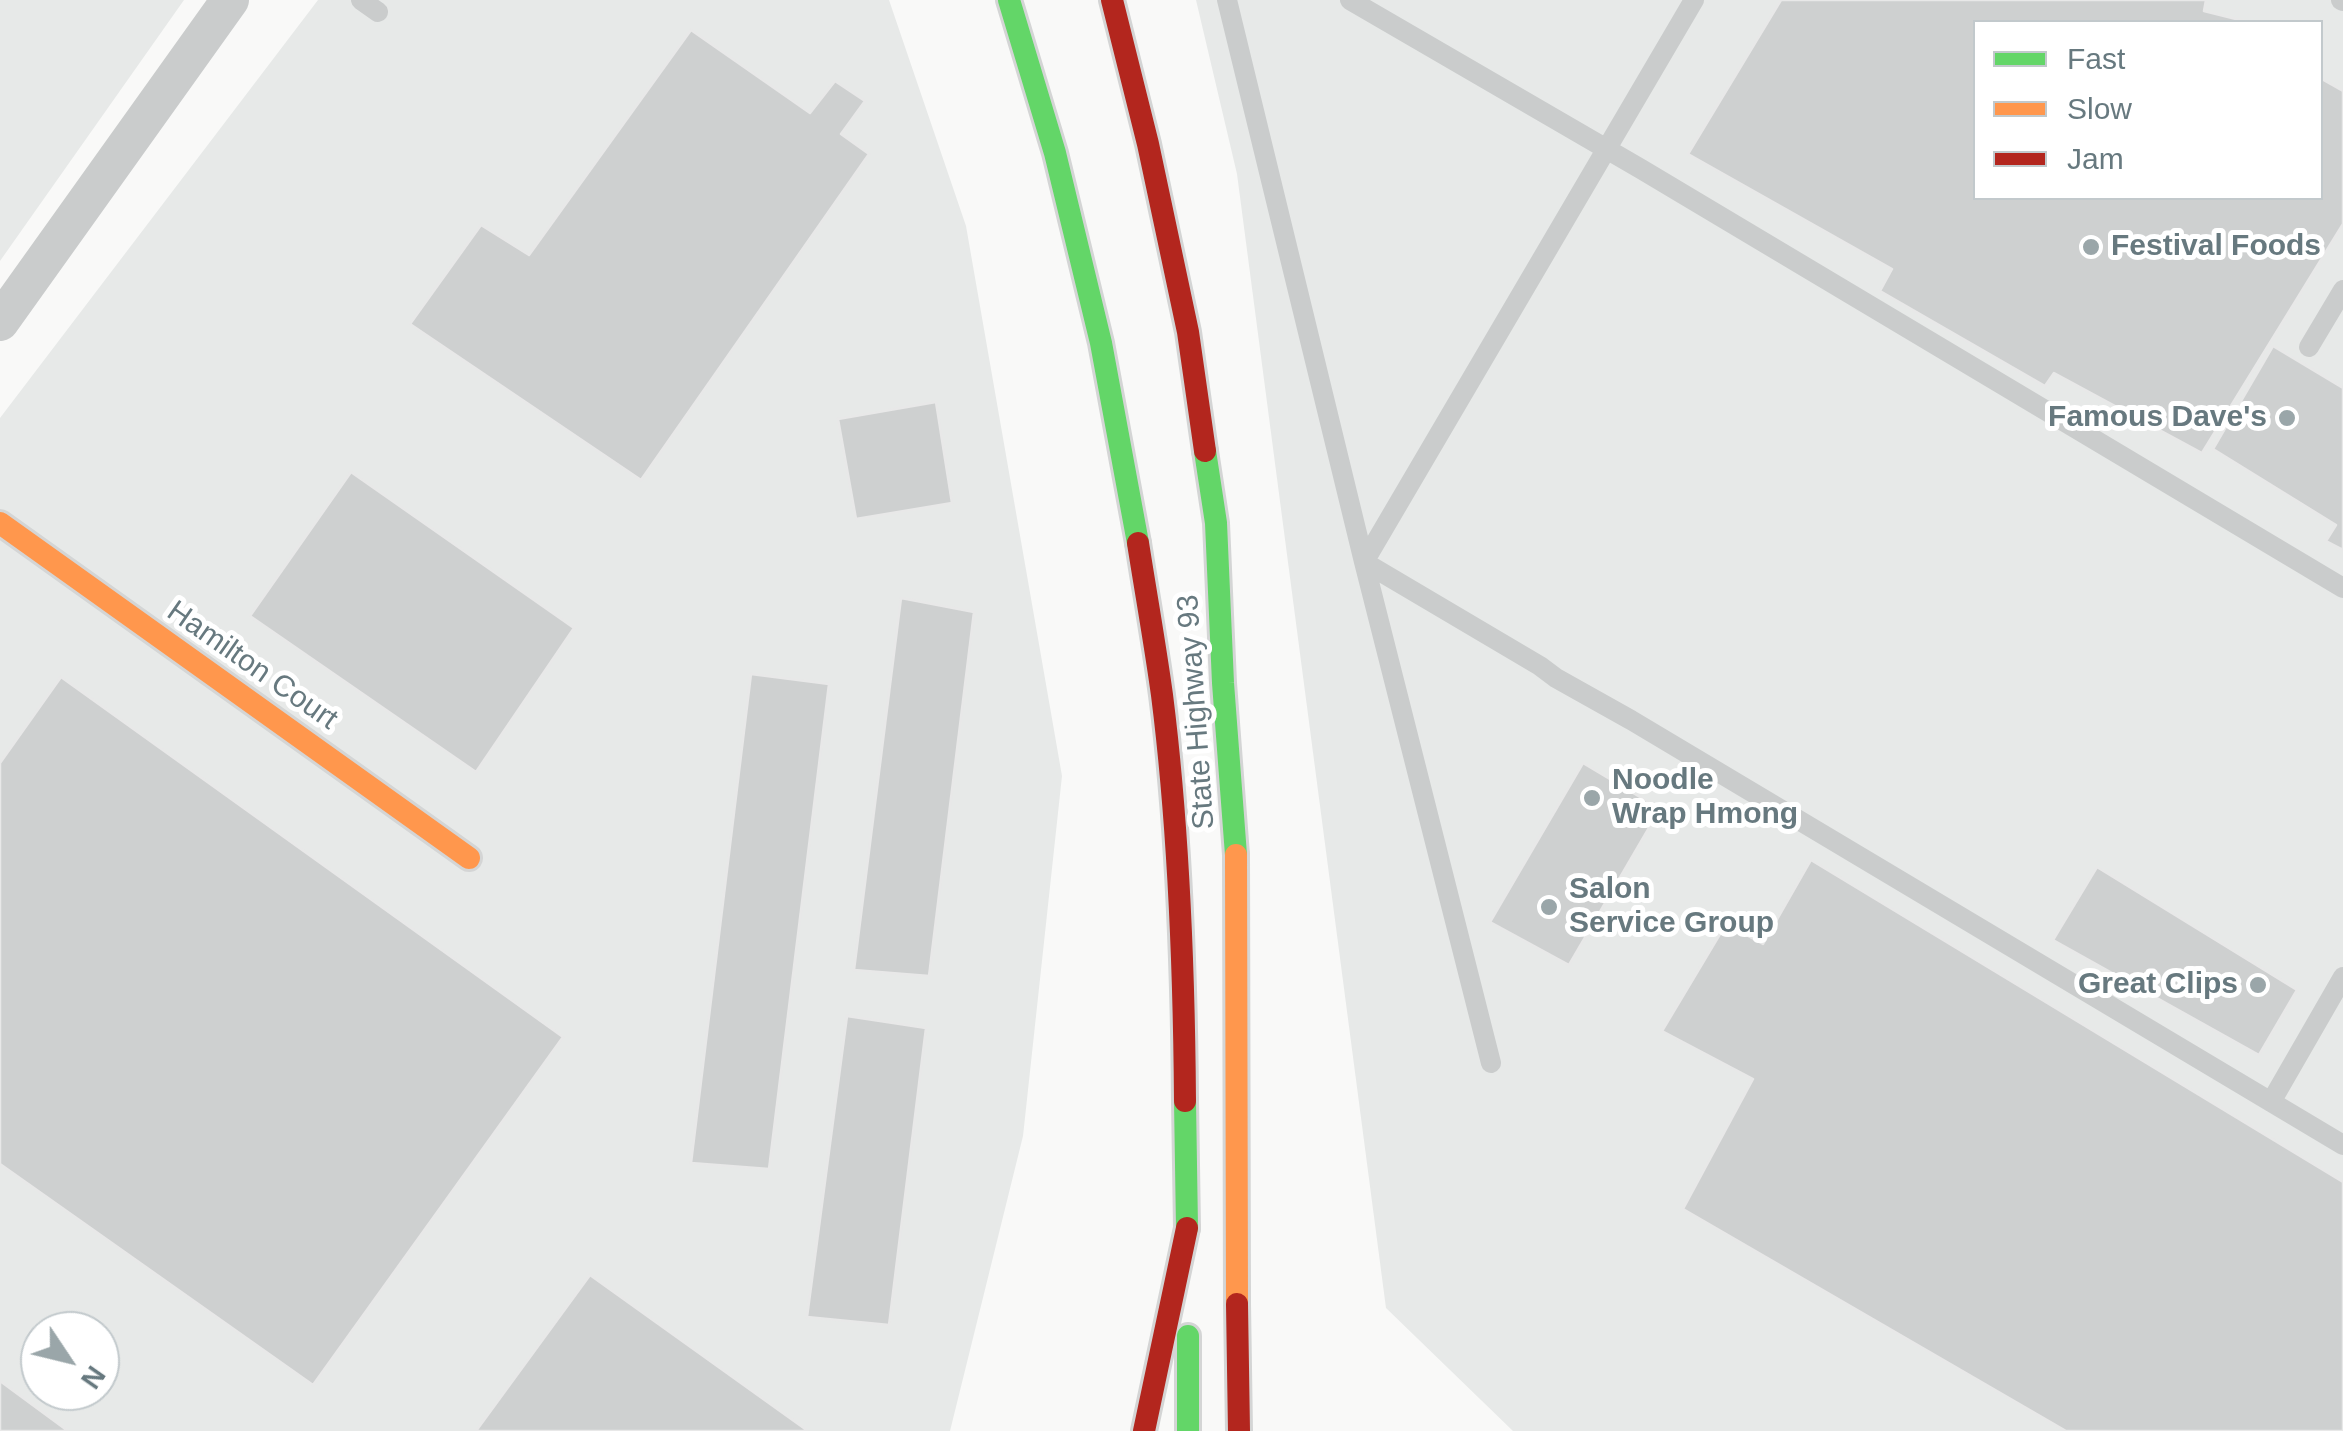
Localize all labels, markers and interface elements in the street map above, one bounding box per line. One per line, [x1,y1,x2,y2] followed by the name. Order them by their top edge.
[1973,20,2323,200] legend
[2067,42,2125,75] text: Fast
[2067,92,2132,125] text: Slow
[2067,142,2124,175] text: Jam
[2111,229,2321,265] place label: Festival Foods
[2080,236,2102,258] marker: Festival Foods
[2048,400,2267,436] place label: Famous Dave's
[2276,407,2298,429] marker: Famous Dave's
[1171,593,1223,831] street label: State Highway 93
[160,594,344,738] street label: Hamilton Court
[1612,763,1798,834] place label: Noodle Wrap Hmong
[1581,787,1603,809] marker: Noodle Wrap Hmong
[1569,872,1774,942] place label: Salon Service Group
[1538,896,1560,918] marker: Salon Service Group
[2078,967,2238,1003] place label: Great Clips
[2247,974,2269,996] marker: Great Clips
[20,1311,120,1411] north arrow
[75,1360,112,1395] text: N

